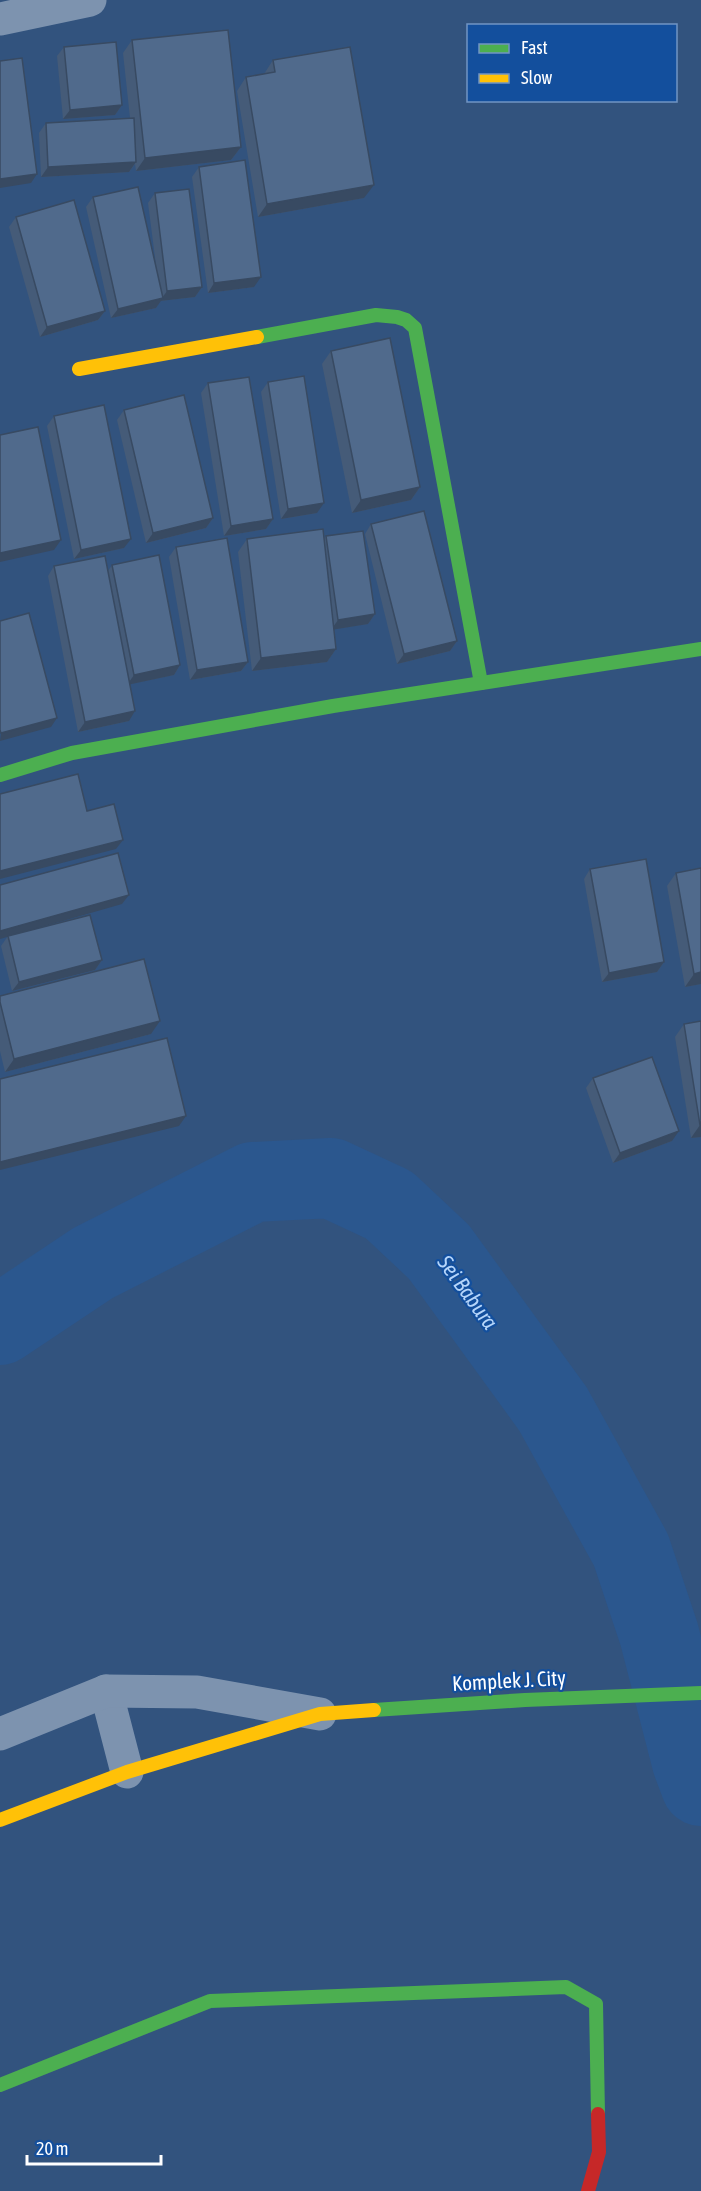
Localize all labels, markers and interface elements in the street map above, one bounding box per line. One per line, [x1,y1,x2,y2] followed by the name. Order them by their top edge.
[467,24,677,102] legend
[521,37,548,58] text: Fast
[521,67,552,88] text: Slow
[432,1249,504,1334] water label: Sei Babura
[452,1665,567,1695] street label: Komplek J. City
[27,2128,160,2166] scale bar
[36,2138,68,2159] text: 20 m

